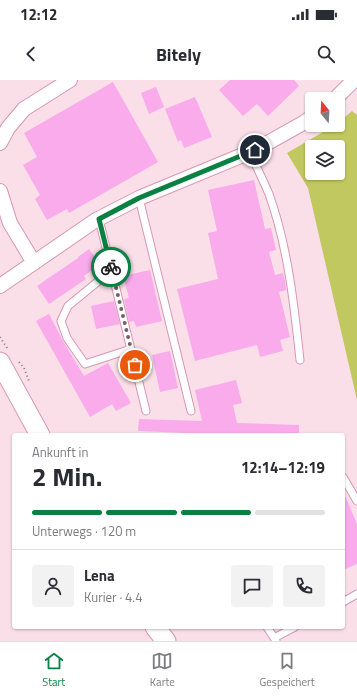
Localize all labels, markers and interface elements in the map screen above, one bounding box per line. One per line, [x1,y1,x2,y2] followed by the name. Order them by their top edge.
[20,3,57,26] text: 12:12
[156,41,201,68] text: Bitely
[20,43,42,65] icon: back
[315,43,337,65] icon: search
[305,92,345,132] north arrow
[305,92,345,180] map controls
[238,133,272,167] pin
[244,139,266,161] icon: home
[305,140,345,180] button: layers
[91,247,131,287] courier
[100,256,122,278] icon: bike
[118,348,152,382] pin
[124,354,146,376] icon: bag
[32,442,88,462] text: Ankunft in
[241,456,325,479] text: 12:14–12:19
[32,457,102,496] text: 2 Min.
[32,521,136,541] text: Unterwegs · 120 m
[84,564,115,587] text: Lena
[32,565,74,607] button: person
[231,565,273,607] button: chat
[283,565,325,607] button: phone
[84,587,142,607] text: Kurier · 4.4
[42,650,65,690] tab: Start
[150,650,175,690] tab: Karte
[260,650,315,690] tab: Gespeichert

